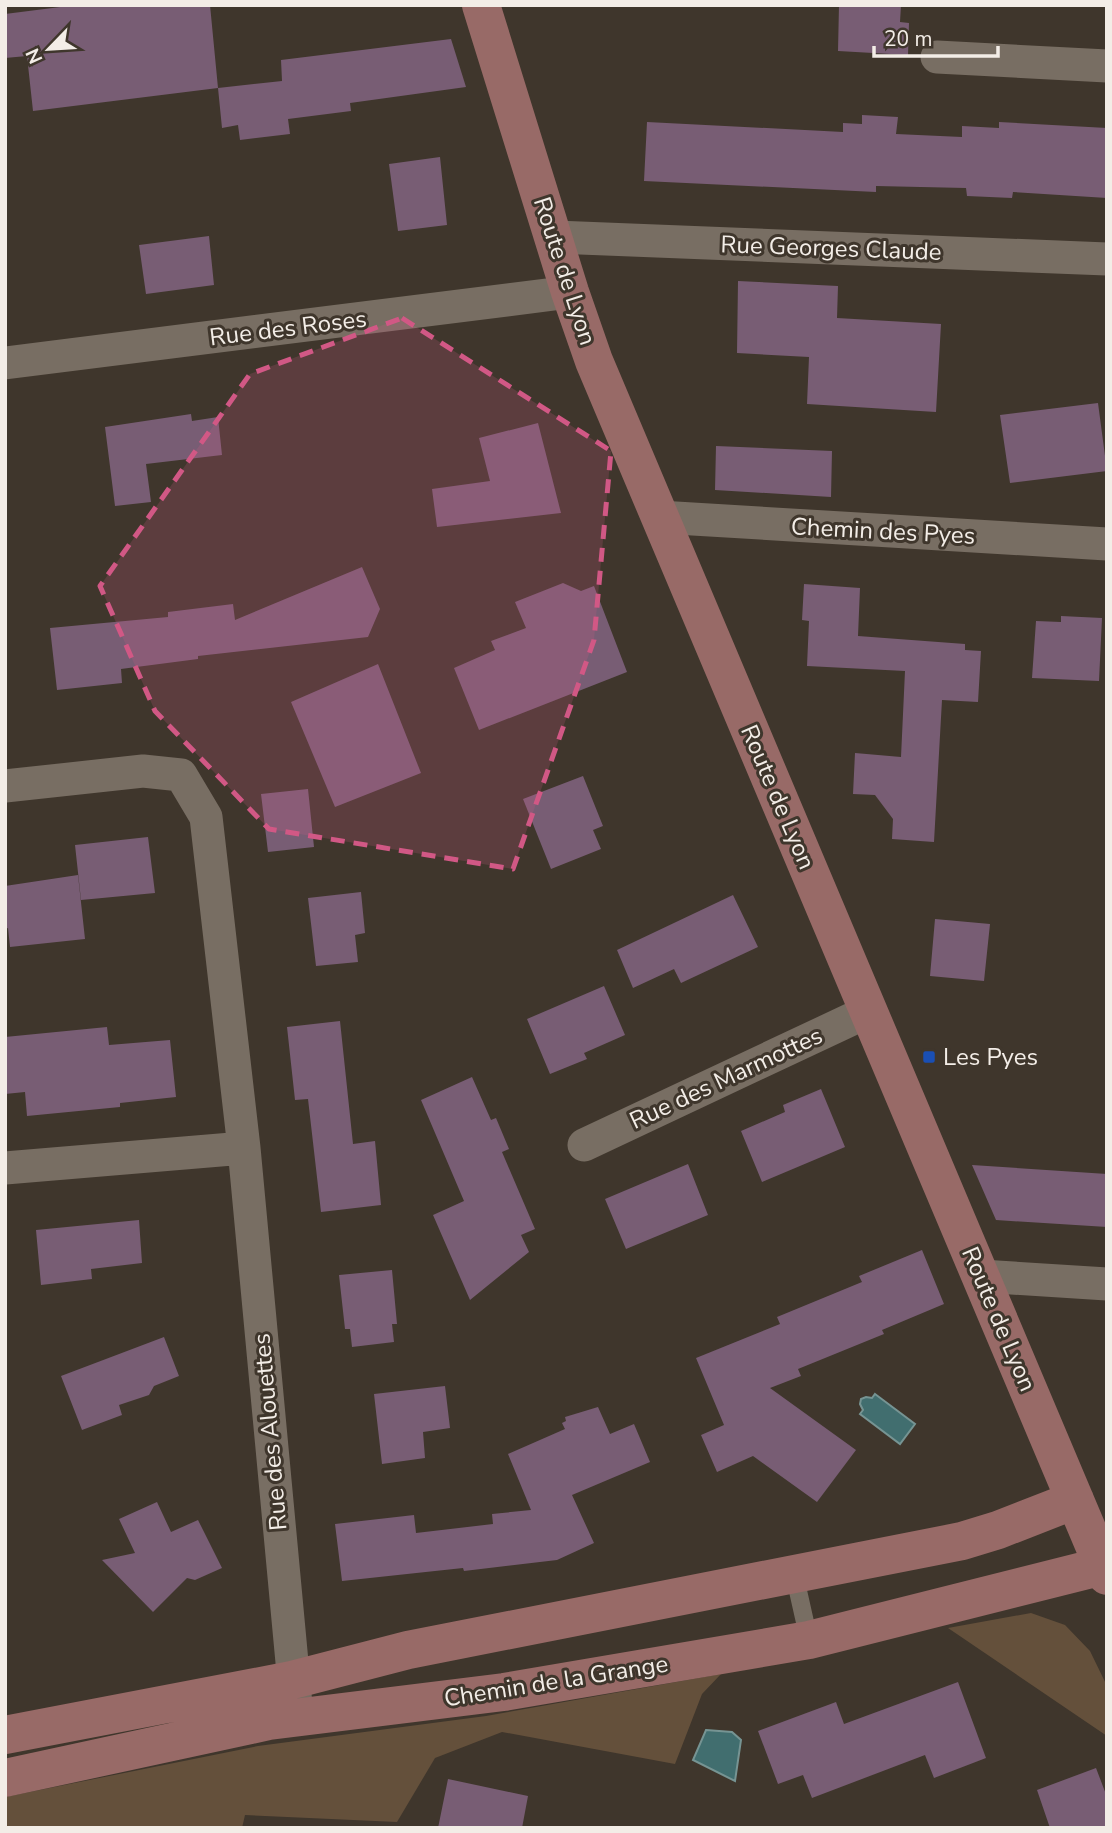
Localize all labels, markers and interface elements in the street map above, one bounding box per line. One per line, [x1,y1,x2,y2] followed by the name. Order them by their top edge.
[14,14,84,84] north arrow
[874,14,998,58] scale bar
[884,25,933,53] text: 20 m
[20,44,49,68] text: N
[526,193,604,349] street label: Route de Lyon
[720,228,942,268] street label: Rue Georges Claude
[208,302,368,354] street label: Rue des Roses
[790,510,976,552] street label: Chemin des Pyes
[733,720,823,874] street label: Route de Lyon
[624,1019,828,1137] street label: Rue des Marmottes
[943,1041,1038,1073] place label: Les Pyes
[921,1049,937,1065] marker: Les Pyes
[954,1242,1044,1396] street label: Route de Lyon
[245,1332,295,1532] street label: Rue des Alouettes
[442,1647,670,1715] street label: Chemin de la Grange

